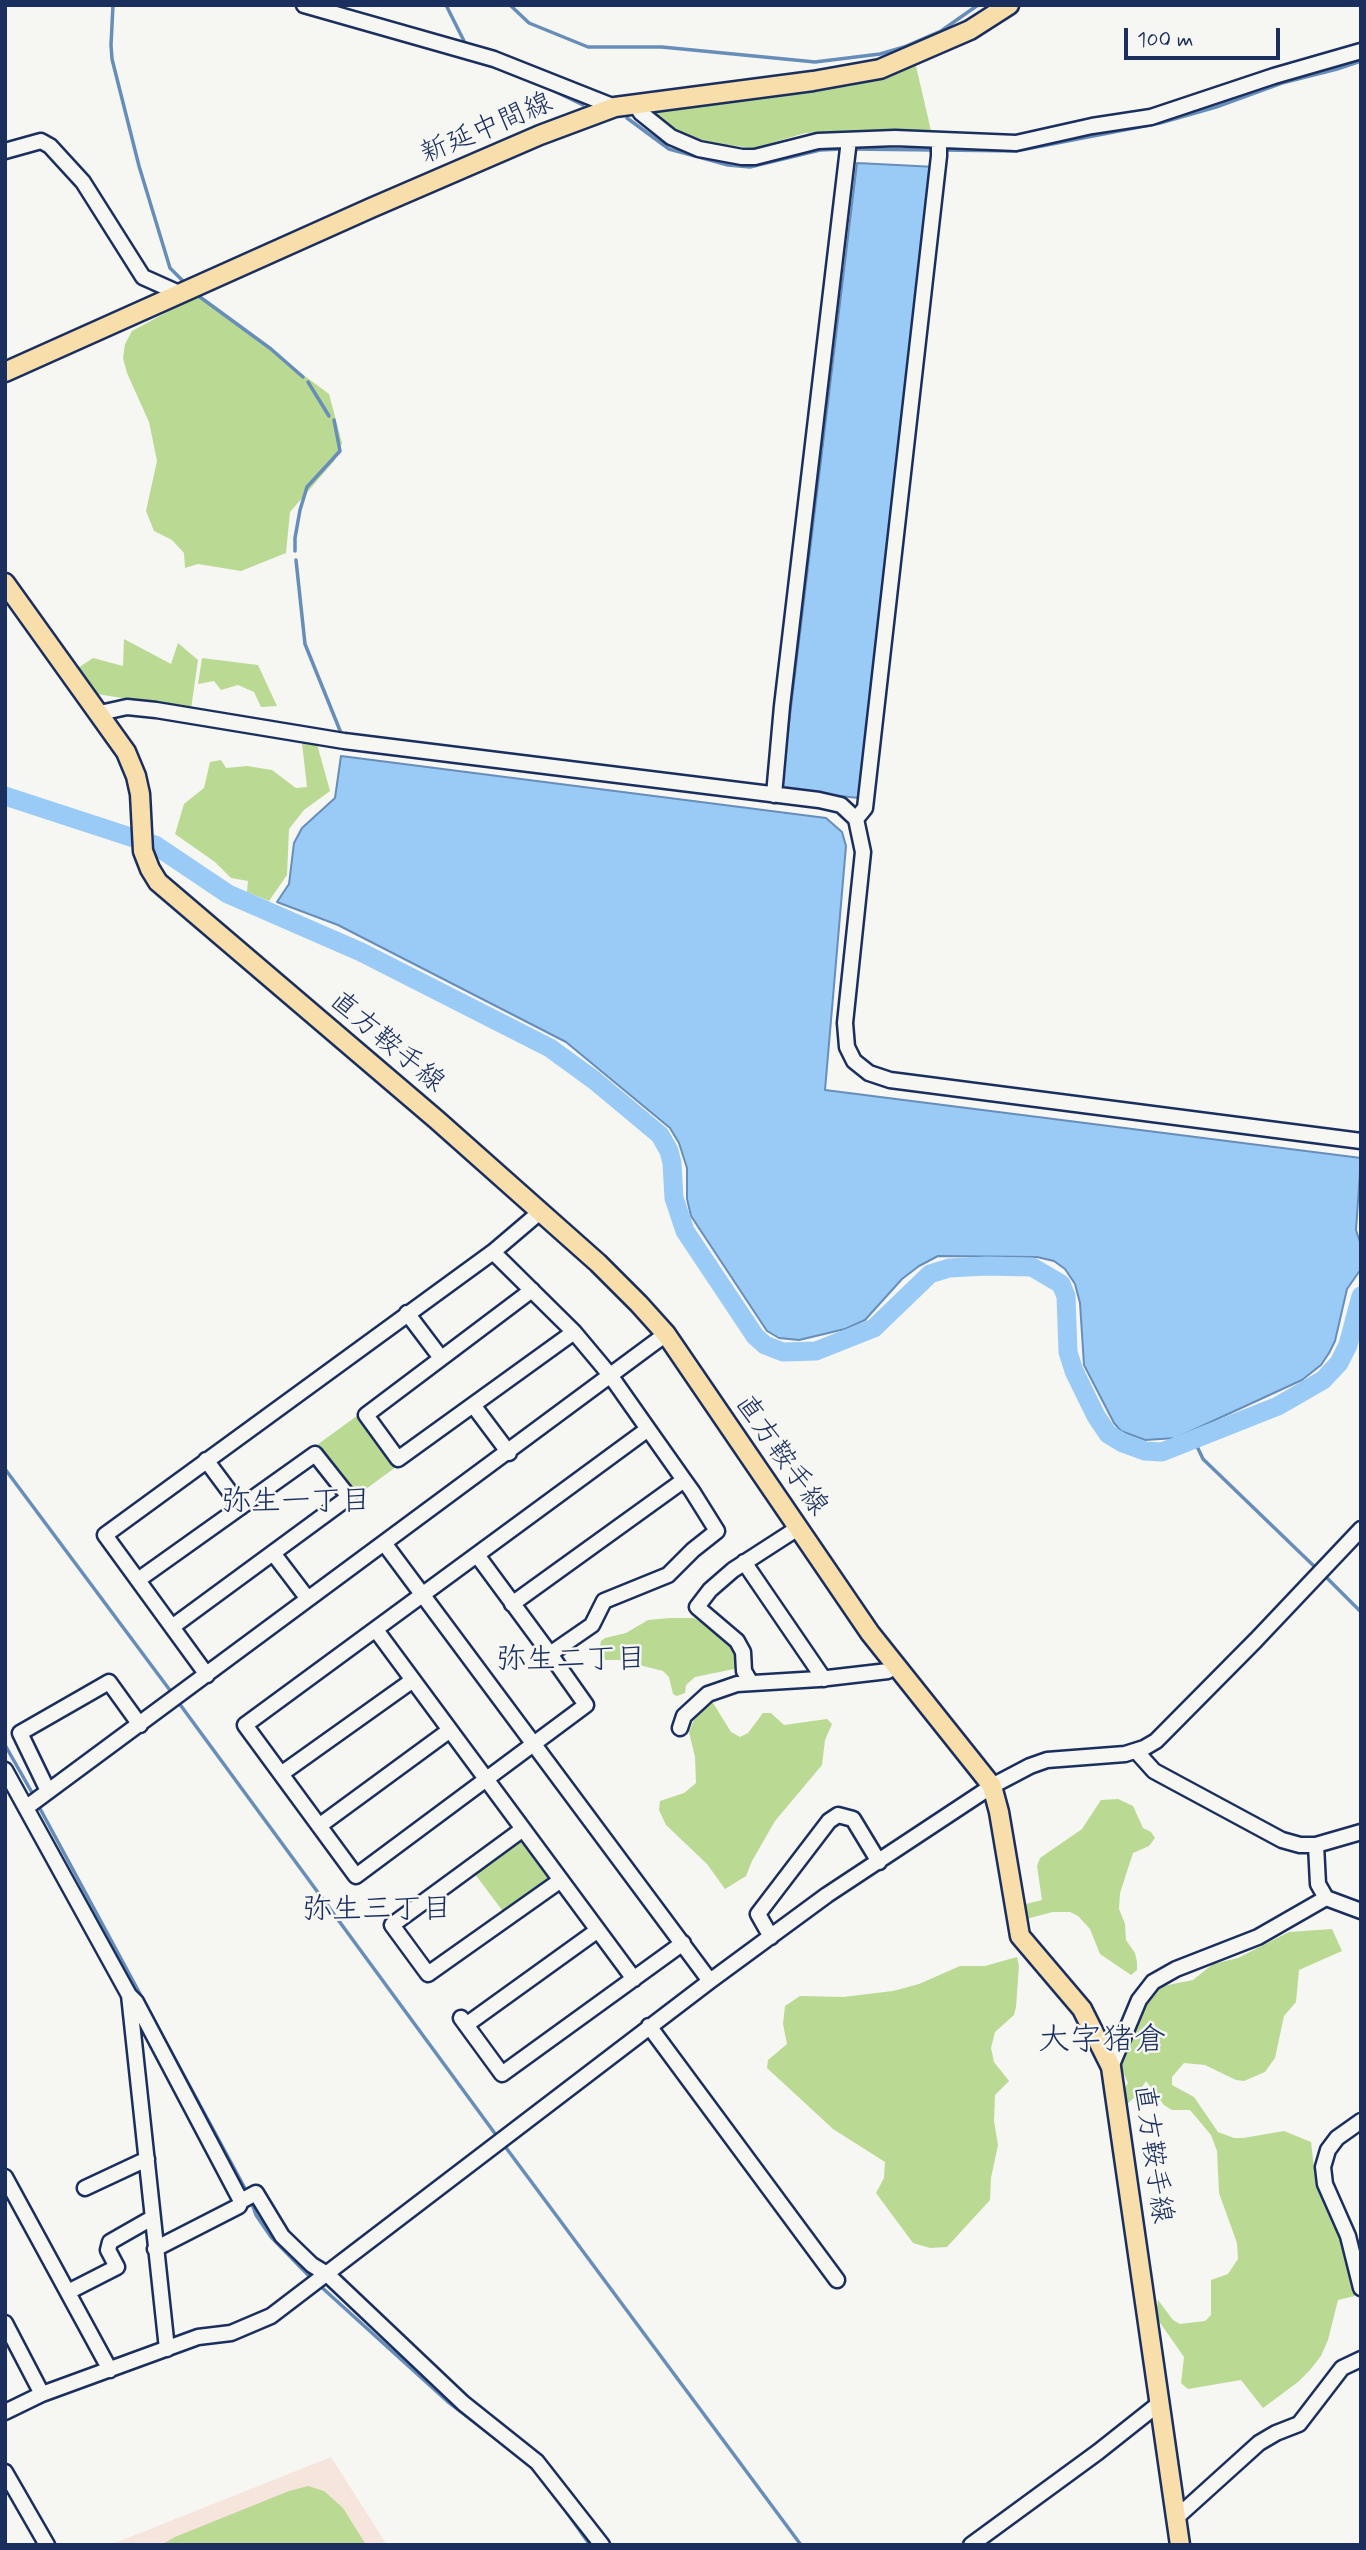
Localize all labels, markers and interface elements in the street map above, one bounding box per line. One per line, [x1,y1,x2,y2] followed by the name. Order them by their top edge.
[1128,14,1284,58] scale bar
[1137,26,1193,54] text: 100 m
[416,87,558,173] street label: 新延中間線
[322,985,450,1101] street label: 直方鞍手線
[726,1389,834,1523] street label: 直方鞍手線
[221,1486,371,1522] district label: 弥生一丁目
[496,1644,646,1680] district label: 弥生二丁目
[302,1894,452,1930] district label: 弥生三丁目
[1038,2023,1166,2061] district label: 大字猪倉
[1125,2082,1177,2226] street label: 直方鞍手線

